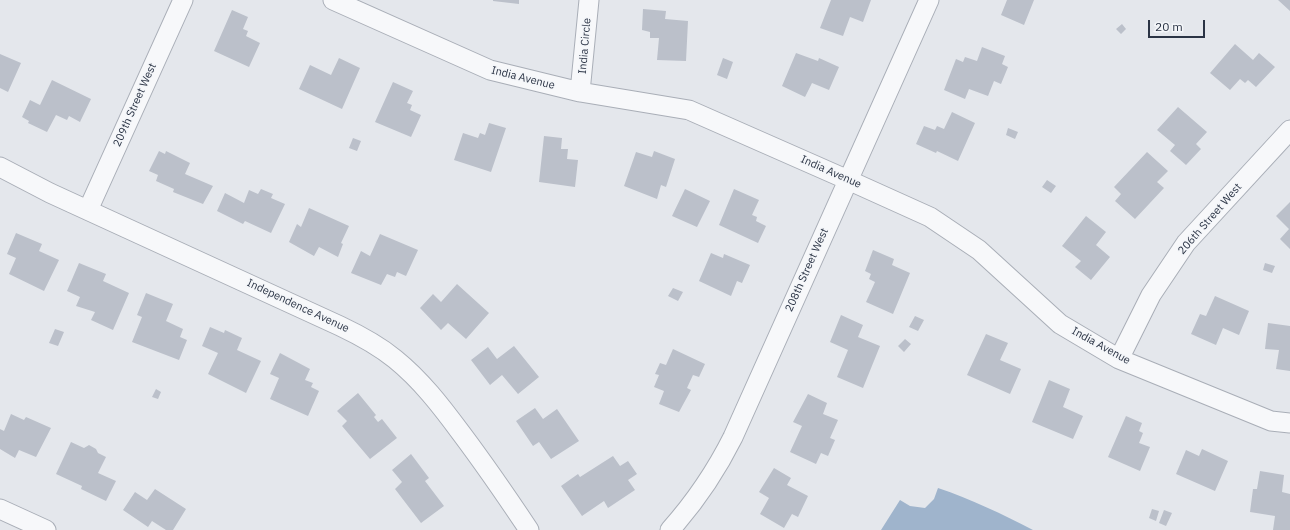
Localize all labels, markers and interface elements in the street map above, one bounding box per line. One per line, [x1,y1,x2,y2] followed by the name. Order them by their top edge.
[1150,12,1207,38] scale bar
[576,17,594,75] street label: India Circle
[1155,19,1183,34] text: 20 m
[111,61,159,149] street label: 209th Street West
[490,64,556,92] street label: India Avenue
[799,153,863,191] street label: India Avenue
[1175,181,1245,257] street label: 206th Street West
[783,226,831,314] street label: 208th Street West
[245,277,351,335] street label: Independence Avenue
[1069,324,1133,368] street label: India Avenue

